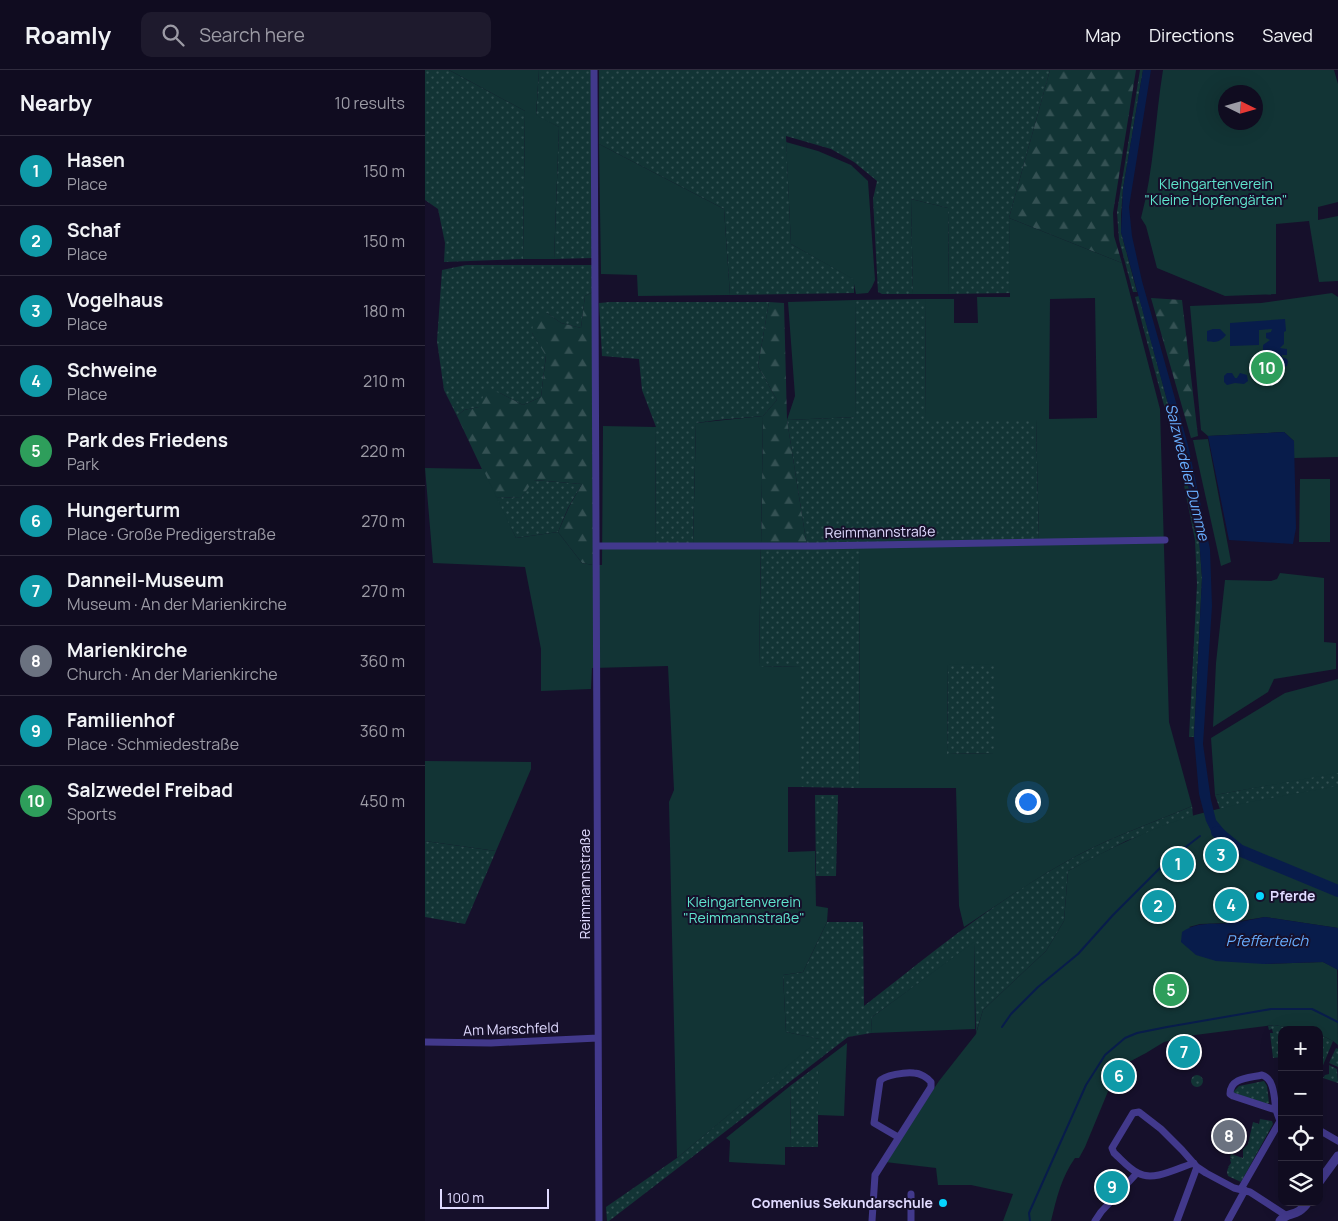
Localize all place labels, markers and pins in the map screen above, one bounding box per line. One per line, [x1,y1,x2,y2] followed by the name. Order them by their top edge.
[1251,349,1283,387] pin: 10
[1205,836,1237,874] pin: 3
[1162,845,1194,883] pin: 1
[1215,886,1247,924] pin: 4
[1270,886,1315,905] place label: Pferde
[1142,887,1174,925] pin: 2
[1254,890,1266,902] marker: Pferde
[1155,971,1187,1009] pin: 5
[1168,1033,1200,1071] pin: 7
[1103,1057,1135,1095] pin: 6
[1213,1117,1245,1155] pin: 8
[1096,1168,1128,1206] pin: 9
[751,1193,933,1212] place label: Comenius Sekundarschule
[937,1197,949,1209] marker: Comenius Sekundarschule

